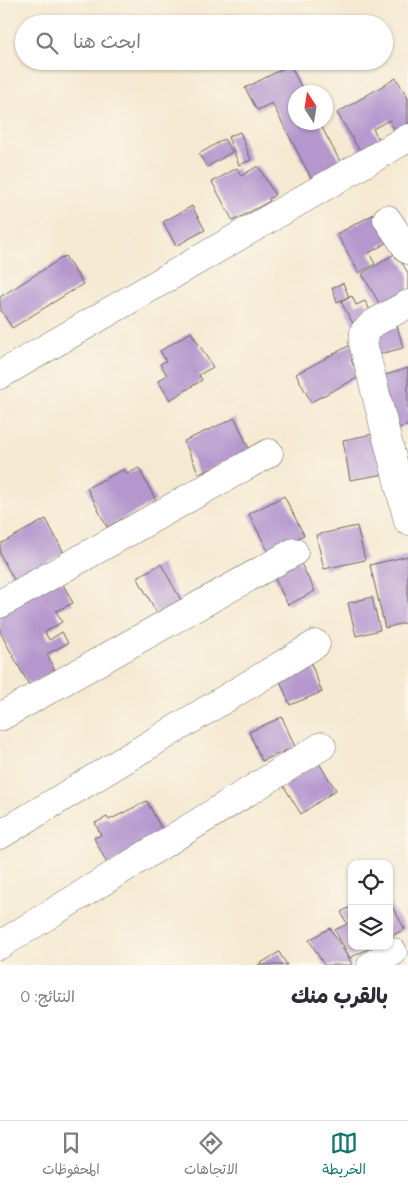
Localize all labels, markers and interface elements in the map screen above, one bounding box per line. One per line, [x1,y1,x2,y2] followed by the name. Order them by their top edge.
[15,15,393,70] search box
[33,29,61,57] icon: search
[73,29,141,53] text: ابحث هنا
[288,85,333,130] north arrow
[348,860,393,950] map controls
[348,860,393,905] button: locate
[348,905,393,950] button: layers
[291,982,388,1009] text: بالقرب منك
[20,986,75,1006] text: النتائج: 0
[42,1129,100,1182] tab: المحفوظات
[184,1129,238,1182] tab: الاتجاهات
[322,1129,366,1182] tab: الخريطة

